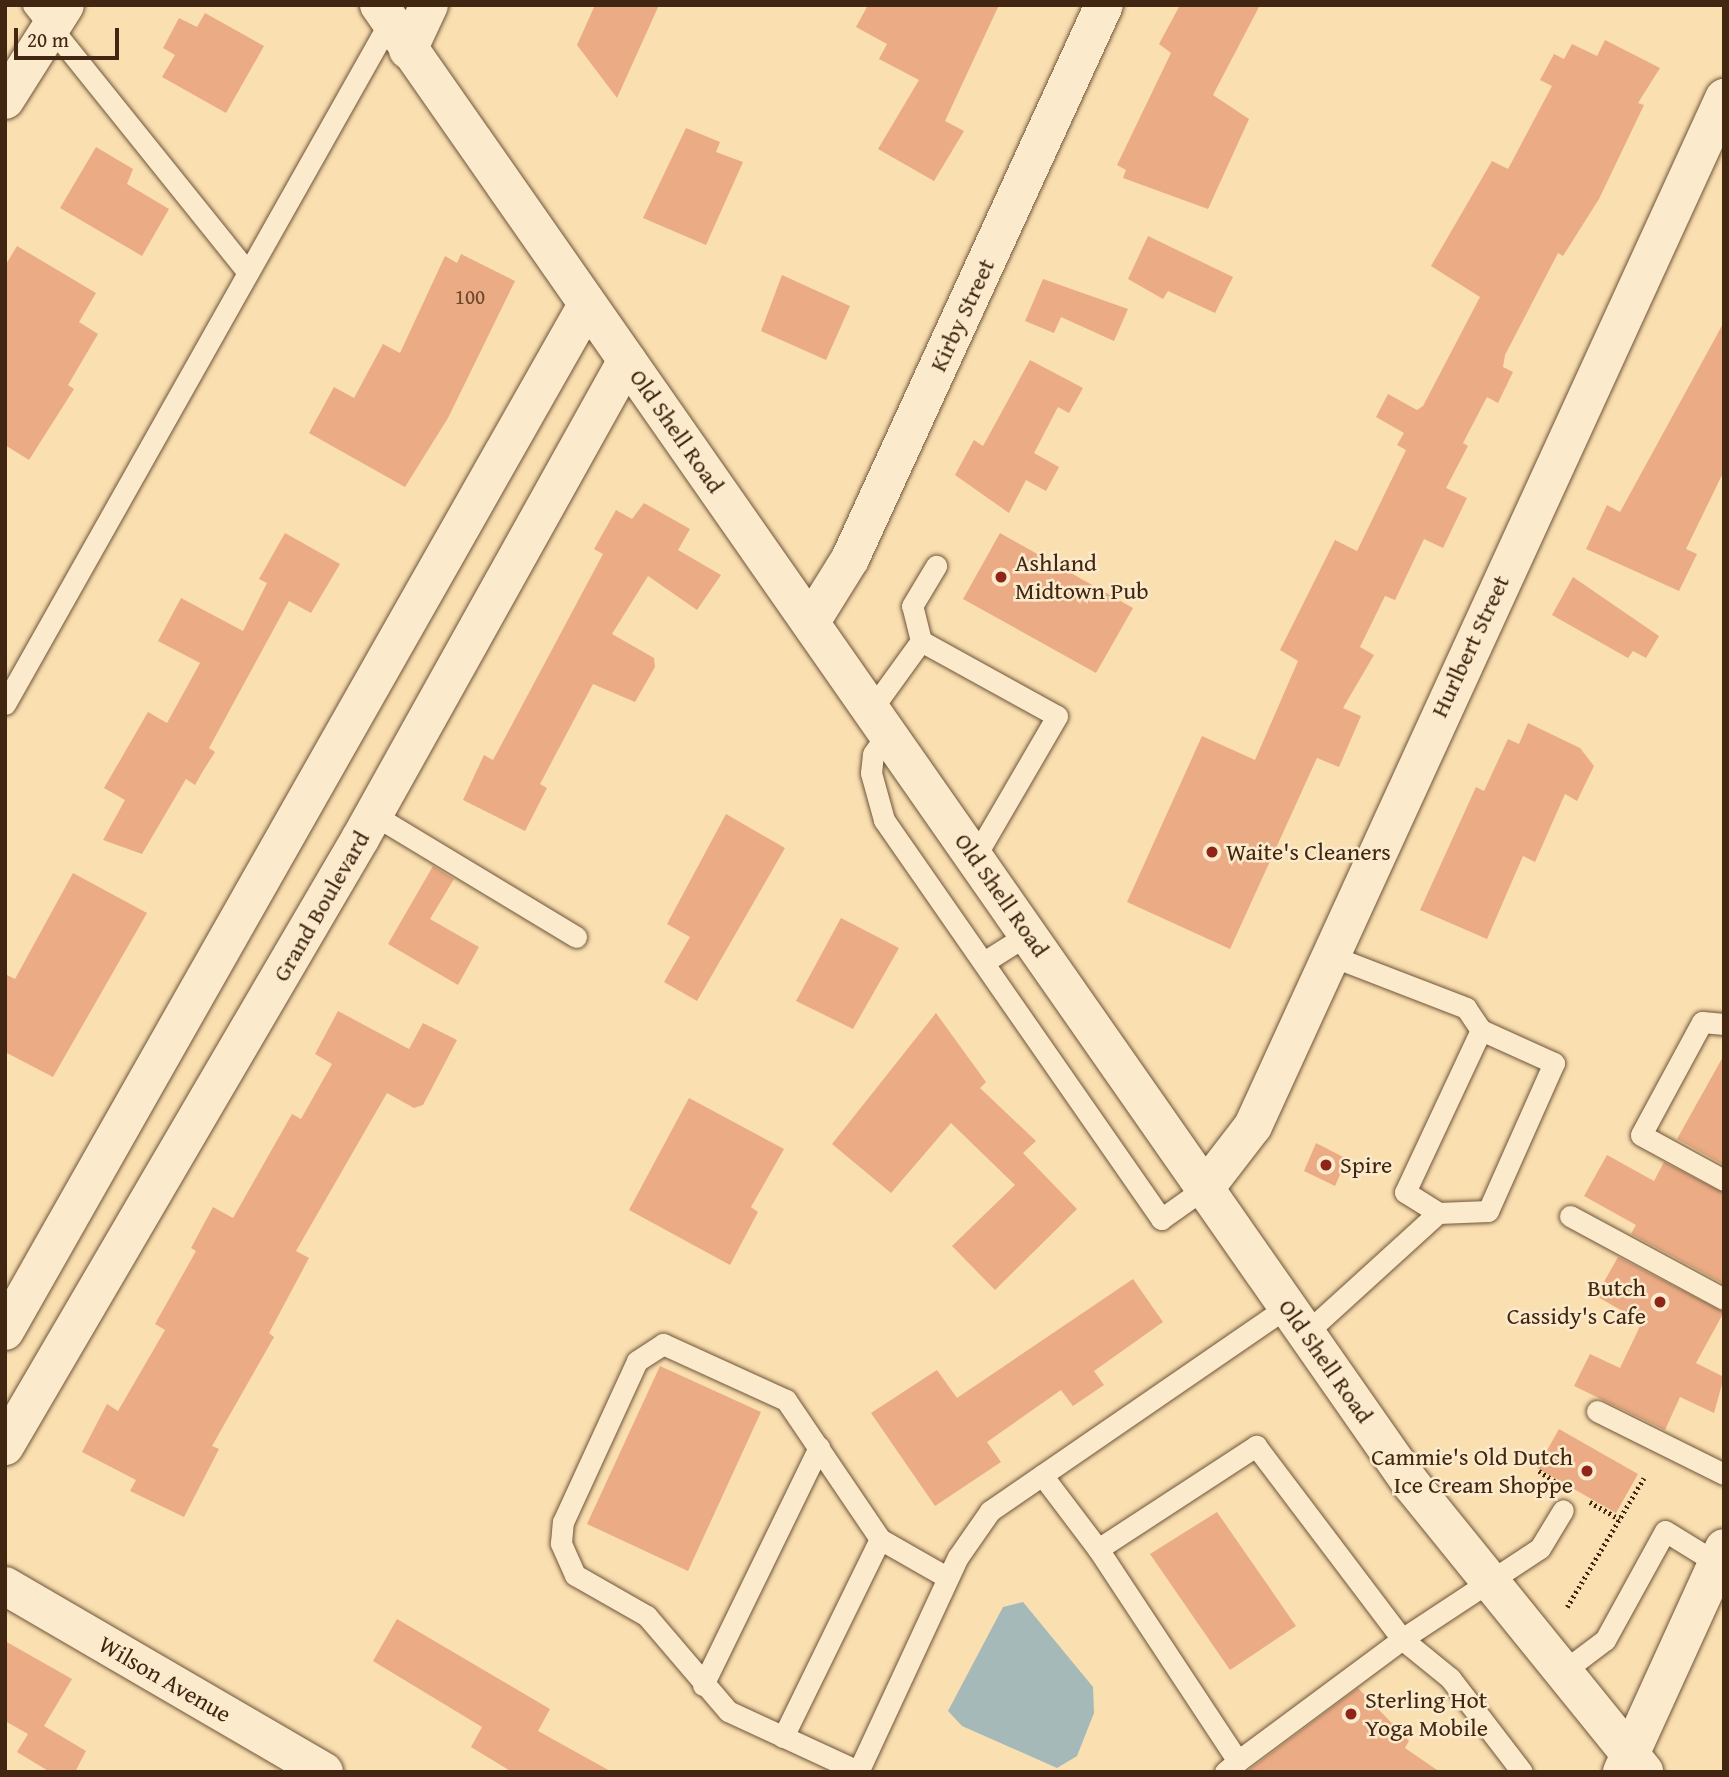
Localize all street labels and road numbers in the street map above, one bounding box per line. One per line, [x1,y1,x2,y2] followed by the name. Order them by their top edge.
[923,254,1001,376] street label: Kirby Street
[624,363,730,499] street label: Old Shell Road
[1424,570,1516,722] street label: Hurlbert Street
[266,826,376,986] street label: Grand Boulevard
[949,827,1055,963] street label: Old Shell Road
[1273,1293,1379,1429] street label: Old Shell Road
[94,1629,236,1729] street label: Wilson Avenue

